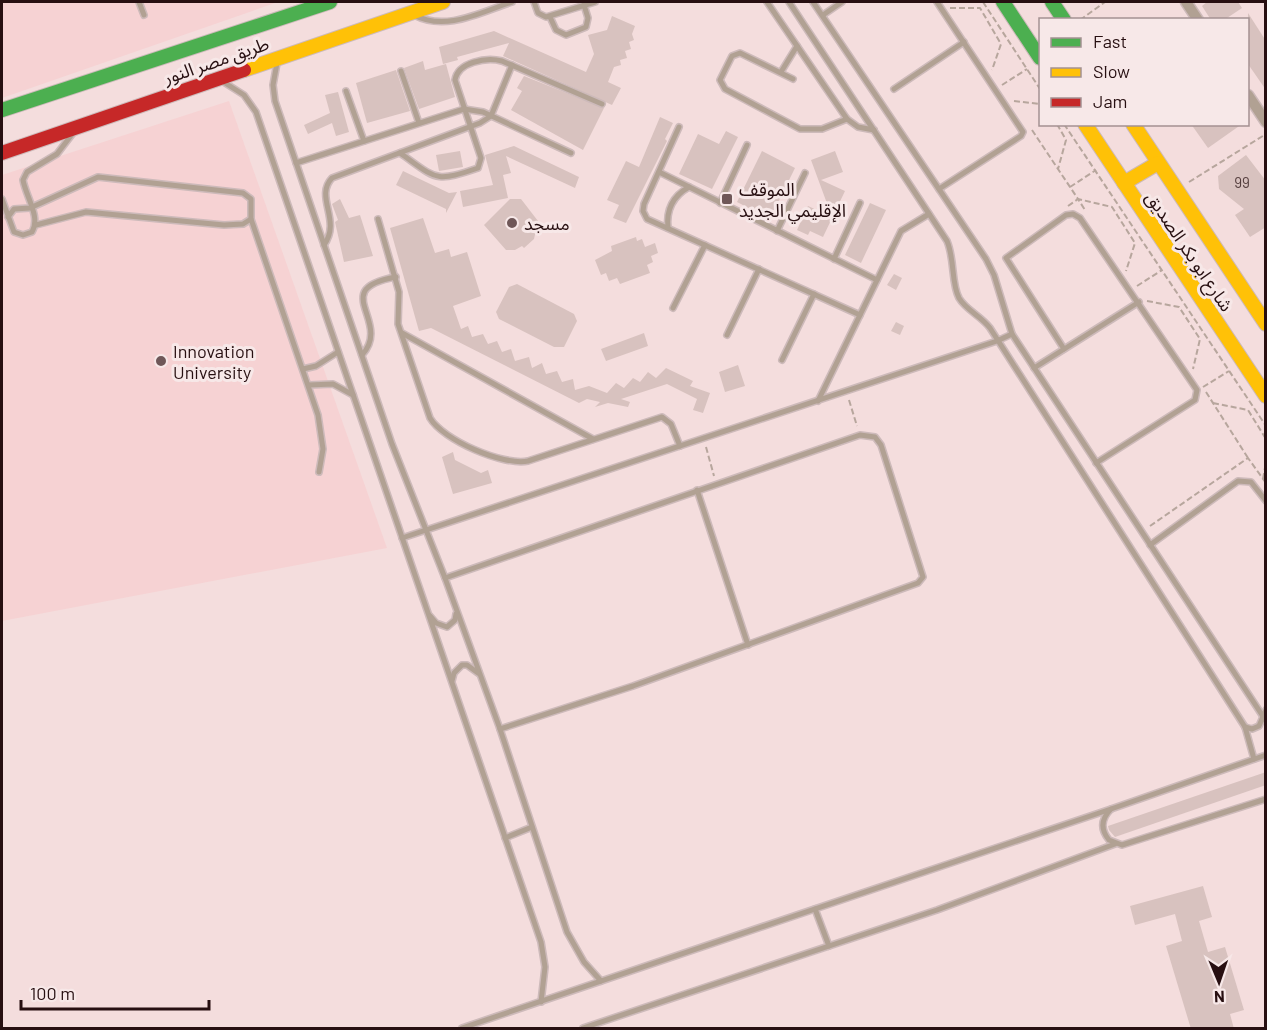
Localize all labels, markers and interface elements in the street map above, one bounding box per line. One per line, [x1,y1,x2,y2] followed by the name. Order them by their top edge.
[1039,18,1249,126] legend
[1093,30,1127,52] text: Fast
[160,32,272,90] street label: طريق مصر النور
[1093,60,1130,82] text: Slow
[1093,90,1127,112] text: Jam
[1234,173,1250,191] house number: 99
[739,178,846,224] place label: الموقف الإقليمي الجديد
[1138,187,1238,317] street label: شارع ابو بكر الصديق
[720,192,734,206] marker: الموقف الإقليمي الجديد
[524,212,570,234] place label: مسجد
[505,216,519,230] marker: مسجد
[173,340,255,383] place label: Innovation University
[154,354,168,368] marker: Innovation University
[1189,952,1249,1012] north arrow
[21,973,208,1011] scale bar
[30,982,75,1004] text: 100 m
[1214,988,1225,1007] text: N

